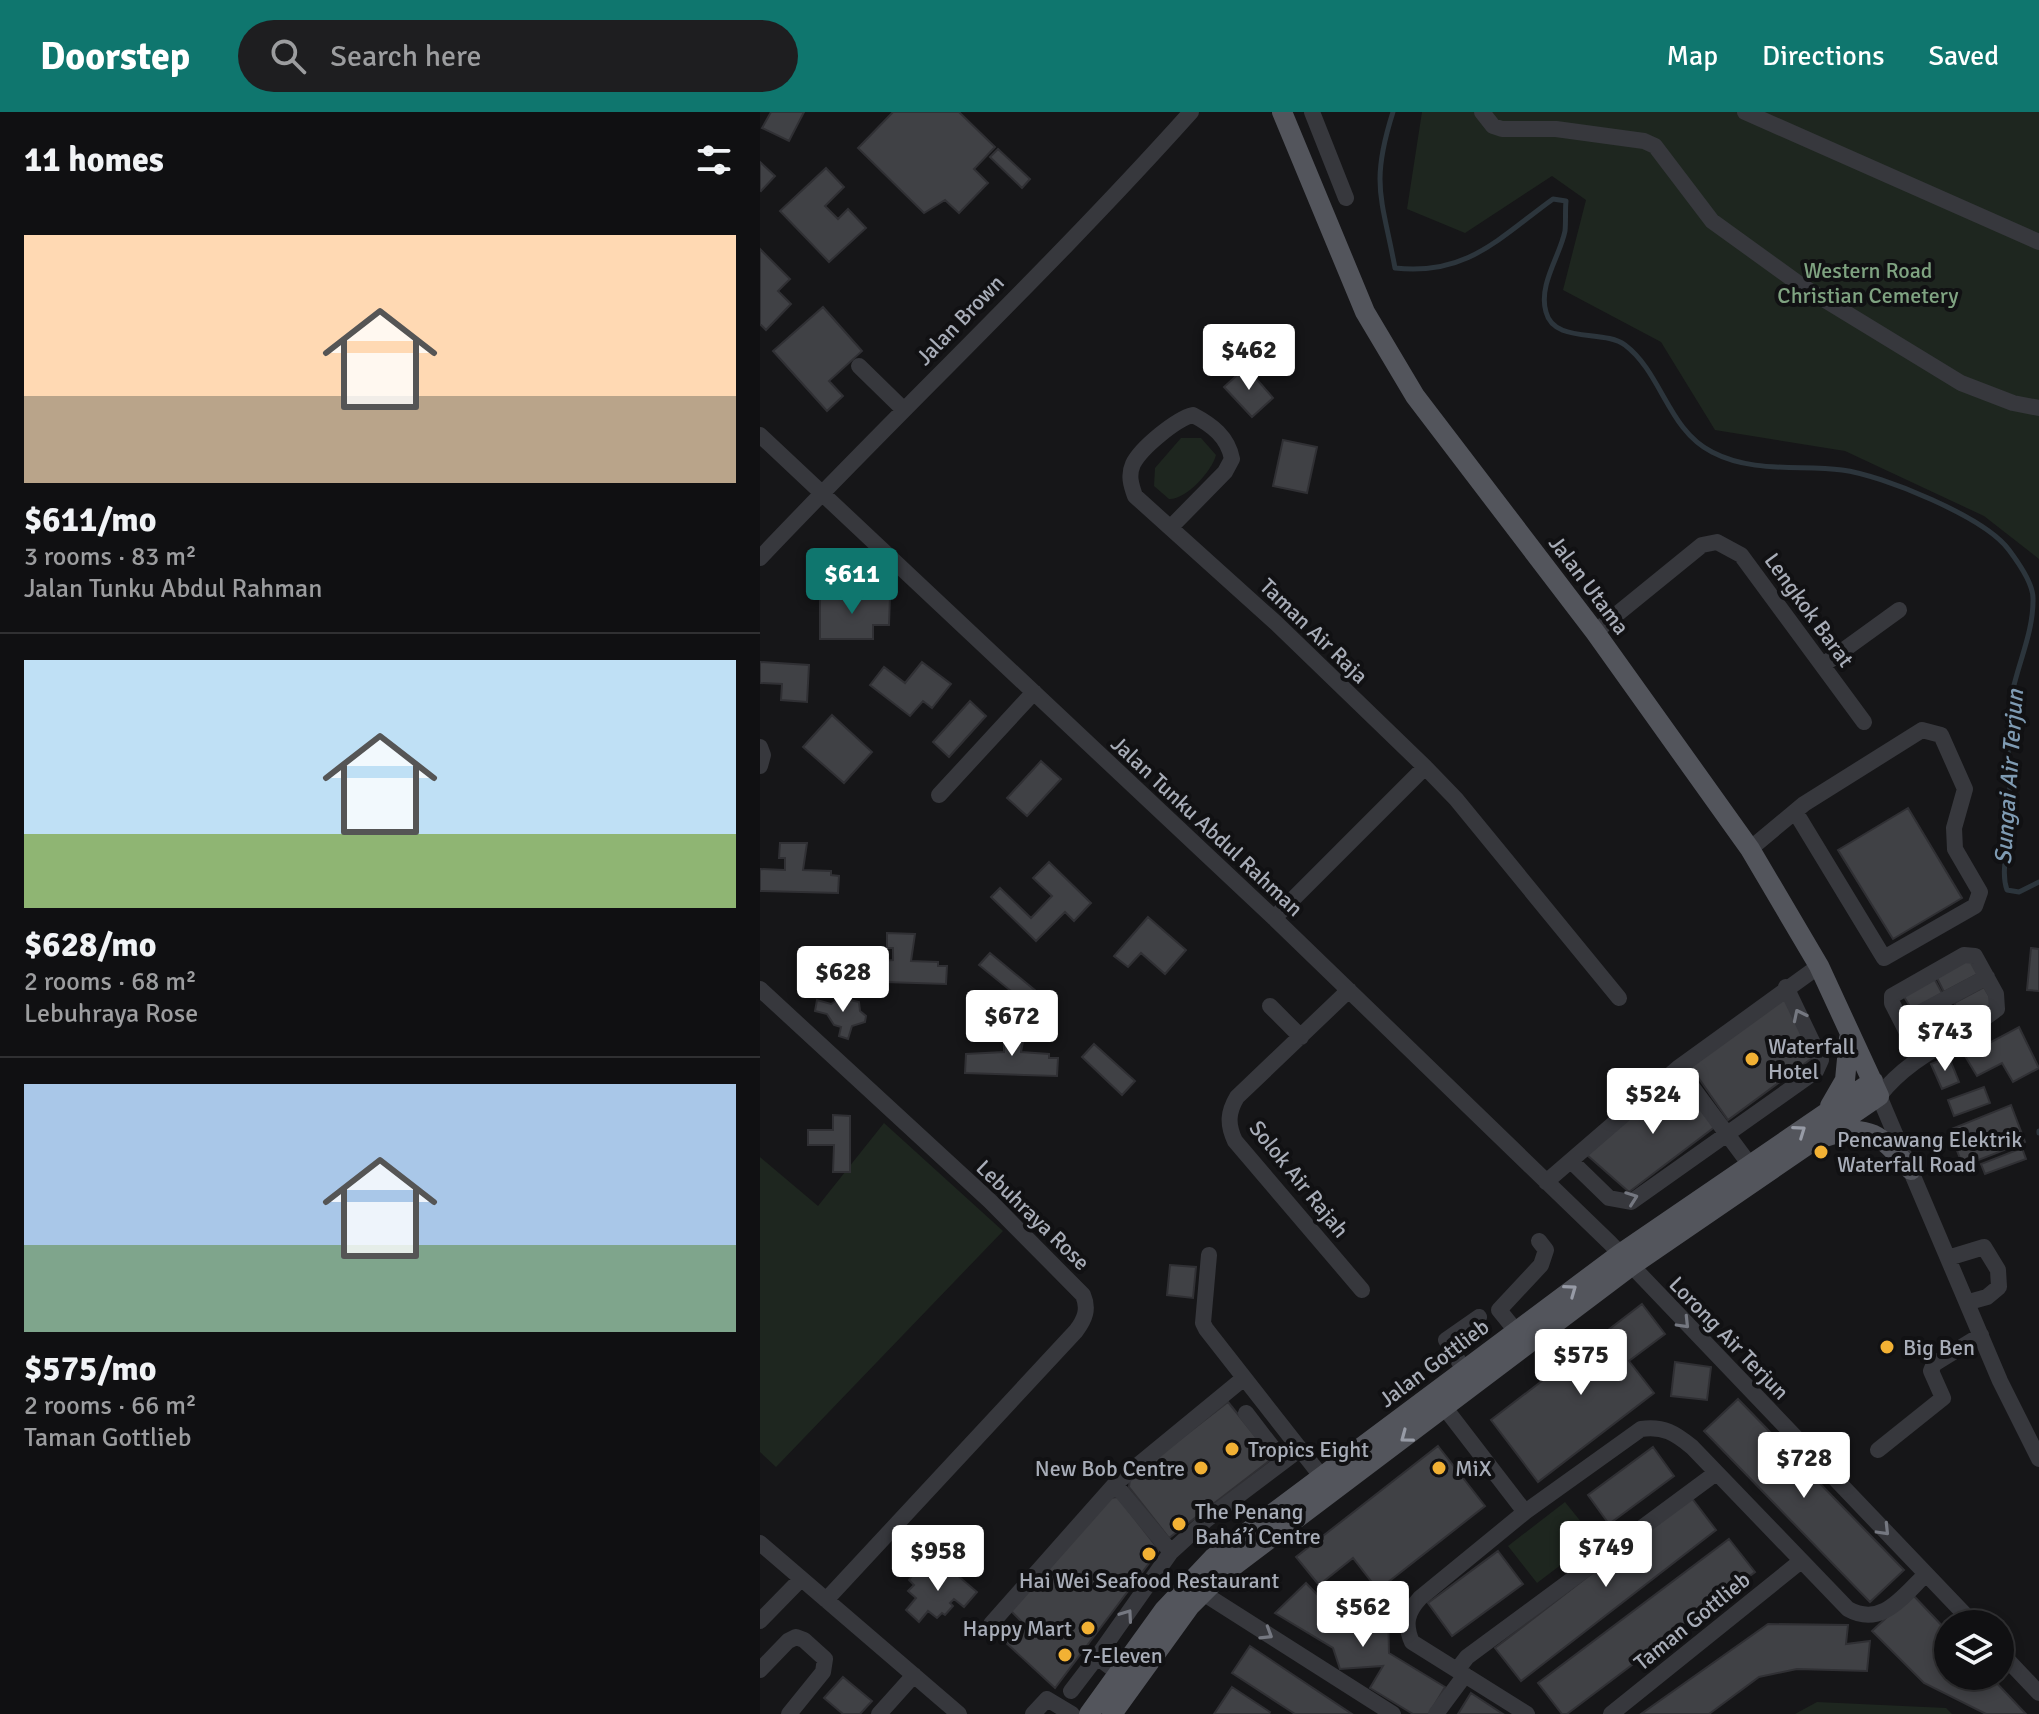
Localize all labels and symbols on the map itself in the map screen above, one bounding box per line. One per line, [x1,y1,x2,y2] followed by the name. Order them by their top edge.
[1777,257,1959,309] park label: Western Road Christian Cemetery
[910,269,1010,371] street label: Jalan Brown
[1202,324,1296,392] pin: $462
[1543,530,1635,640] street label: Jalan Utama
[805,548,899,616] pin: $611
[1759,548,1860,673] street label: Lengkok Barat
[1254,573,1374,689] street label: Taman Air Raja
[1988,688,2030,866] water label: Sungai Air Terjun
[1105,730,1309,922] street label: Jalan Tunku Abdul Rahman
[796,946,890,1014] pin: $628
[965,990,1059,1058] pin: $672
[1898,1005,1992,1073] pin: $743
[1793,1008,1809,1023] one-way arrow
[1768,1033,1855,1085] place label: Waterfall Hotel
[1743,1050,1761,1068] marker: Waterfall Hotel
[1606,1068,1700,1136] pin: $524
[1243,1115,1355,1243] street label: Solok Air Rajah
[1791,1126,1805,1141] one-way arrow
[1837,1126,2022,1178] place label: Pencawang Elektrik Waterfall Road
[1812,1143,1830,1161] marker: Pencawang Elektrik Waterfall Road
[971,1154,1095,1276] street label: Lebuhraya Rose
[1624,1191,1638,1207] one-way arrow
[1663,1271,1795,1405] street label: Lorong Air Terjun
[1563,1286,1577,1300] one-way arrow
[1374,1313,1494,1413] street label: Jalan Gottlieb
[1675,1314,1690,1328] one-way arrow
[1534,1329,1628,1397] pin: $575
[1903,1334,1975,1361] place label: Big Ben
[1878,1338,1896,1356] marker: Big Ben
[1400,1427,1415,1441] one-way arrow
[1757,1432,1851,1500] pin: $728
[1248,1436,1369,1463] place label: Tropics Eight
[1223,1440,1241,1458] marker: Tropics Eight
[1035,1455,1185,1482] place label: New Bob Centre
[1455,1455,1492,1482] place label: MiX
[1192,1459,1210,1477] marker: New Bob Centre
[1430,1459,1448,1477] marker: MiX
[1195,1498,1321,1550] place label: The Penang Bahá’í Centre
[1170,1515,1188,1533] marker: The Penang Bahá’í Centre
[1559,1521,1653,1589] pin: $749
[1875,1521,1889,1535] one-way arrow
[891,1525,985,1593] pin: $958
[1140,1545,1158,1563] marker: Hai Wei Seafood Restaurant
[1628,1566,1756,1676] street label: Taman Gottlieb
[1019,1567,1280,1594] place label: Hai Wei Seafood Restaurant
[1316,1581,1410,1649] pin: $562
[1117,1609,1132,1623] one-way arrow
[962,1615,1072,1642] place label: Happy Mart
[1079,1619,1097,1637] marker: Happy Mart
[1259,1625,1273,1640] one-way arrow
[1081,1642,1163,1669] place label: 7-Eleven
[1056,1646,1074,1664] marker: 7-Eleven

